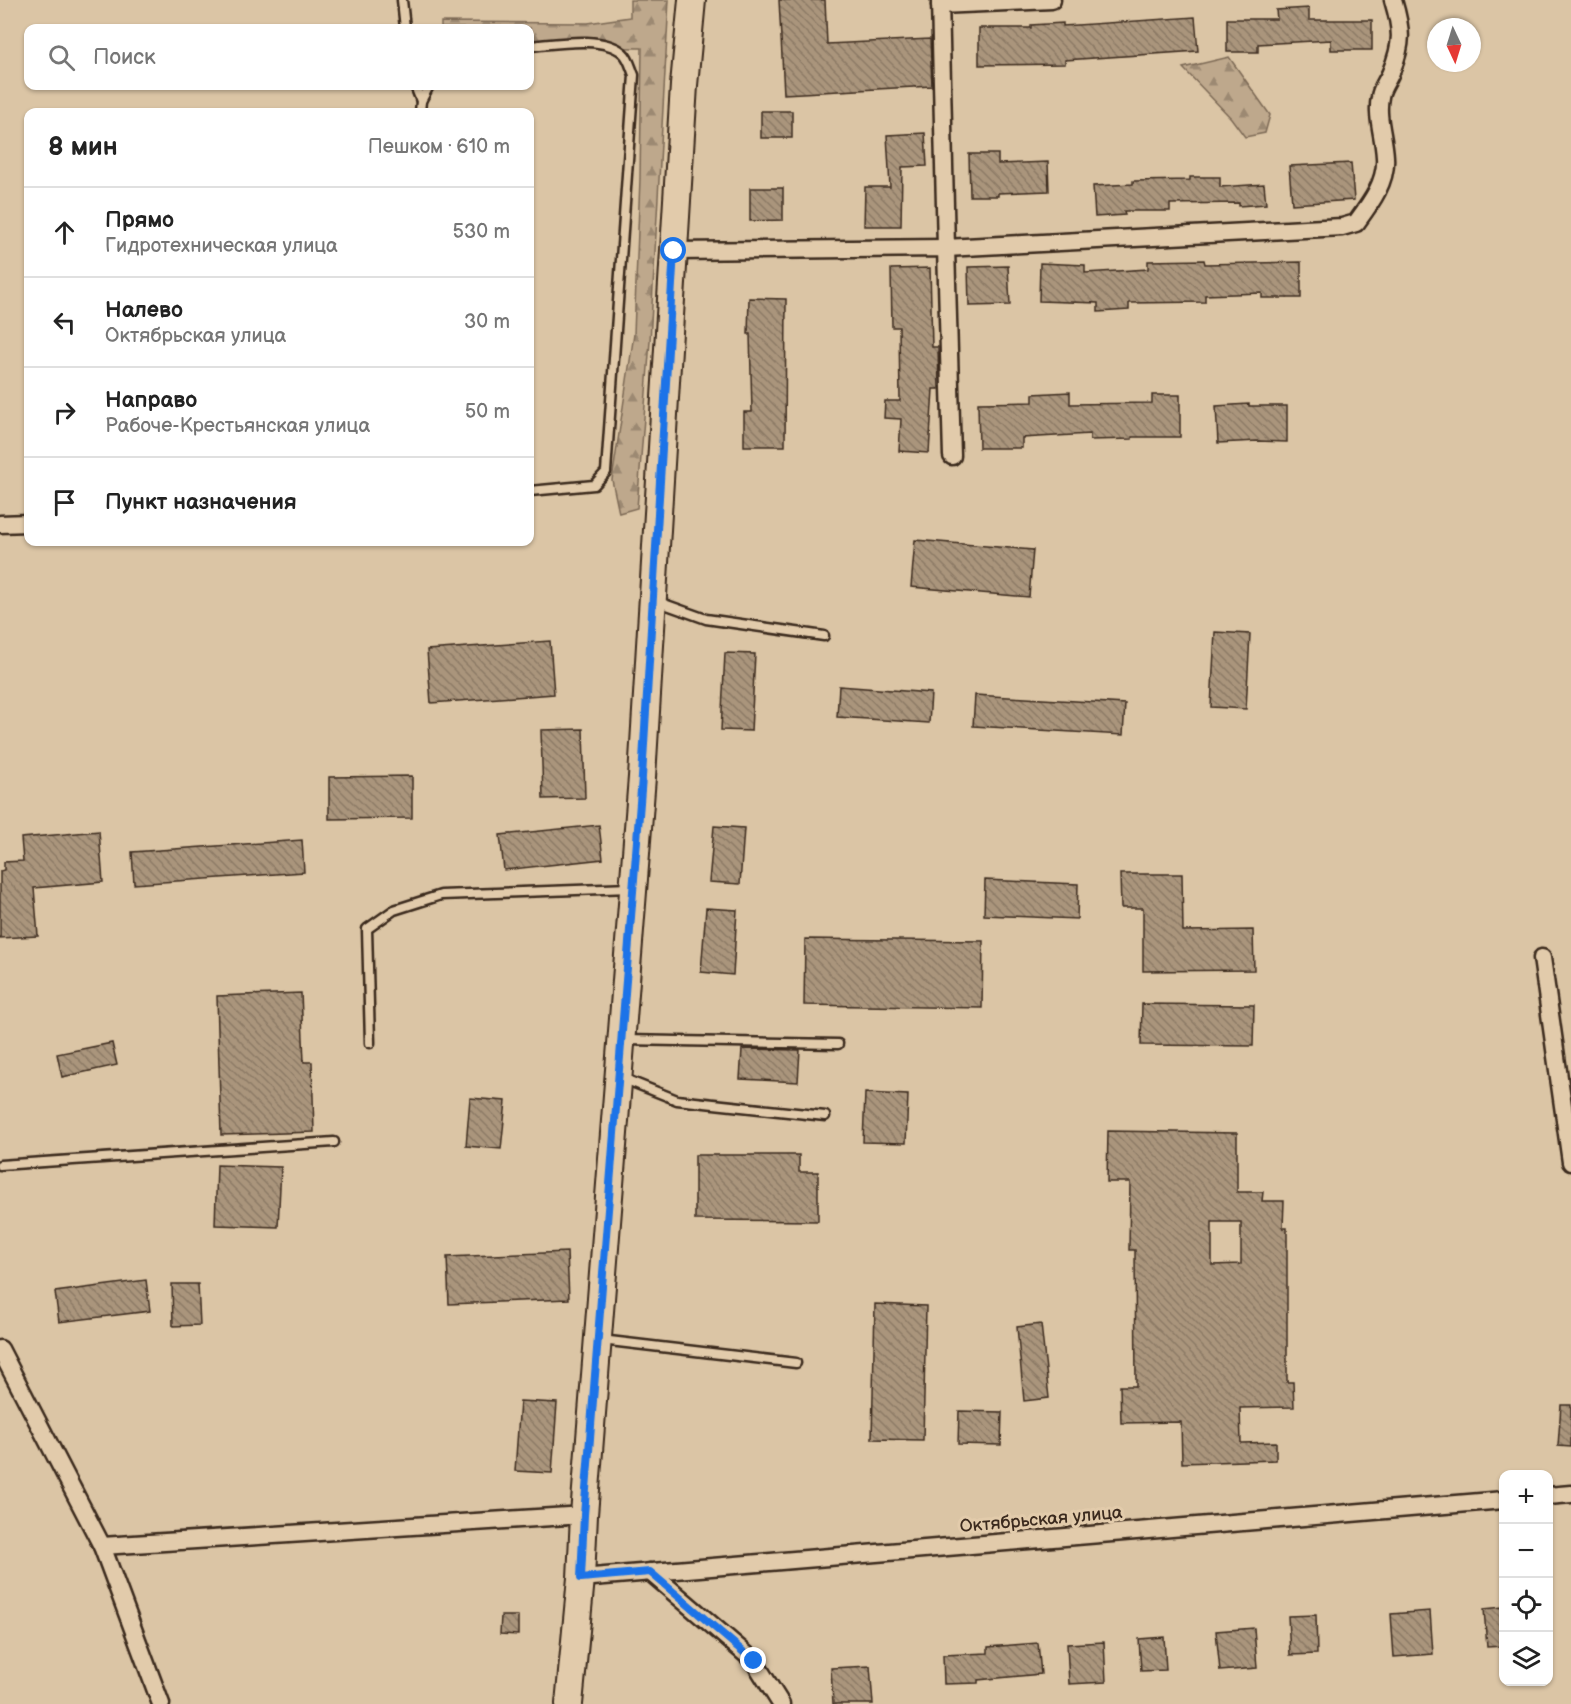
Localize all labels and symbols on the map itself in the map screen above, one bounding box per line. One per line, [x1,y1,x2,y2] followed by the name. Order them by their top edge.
[1427,18,1481,72] north arrow
[660,237,686,263] route start
[959,1502,1124,1537] street label: Октябрьская улица
[740,1647,766,1673] route end

